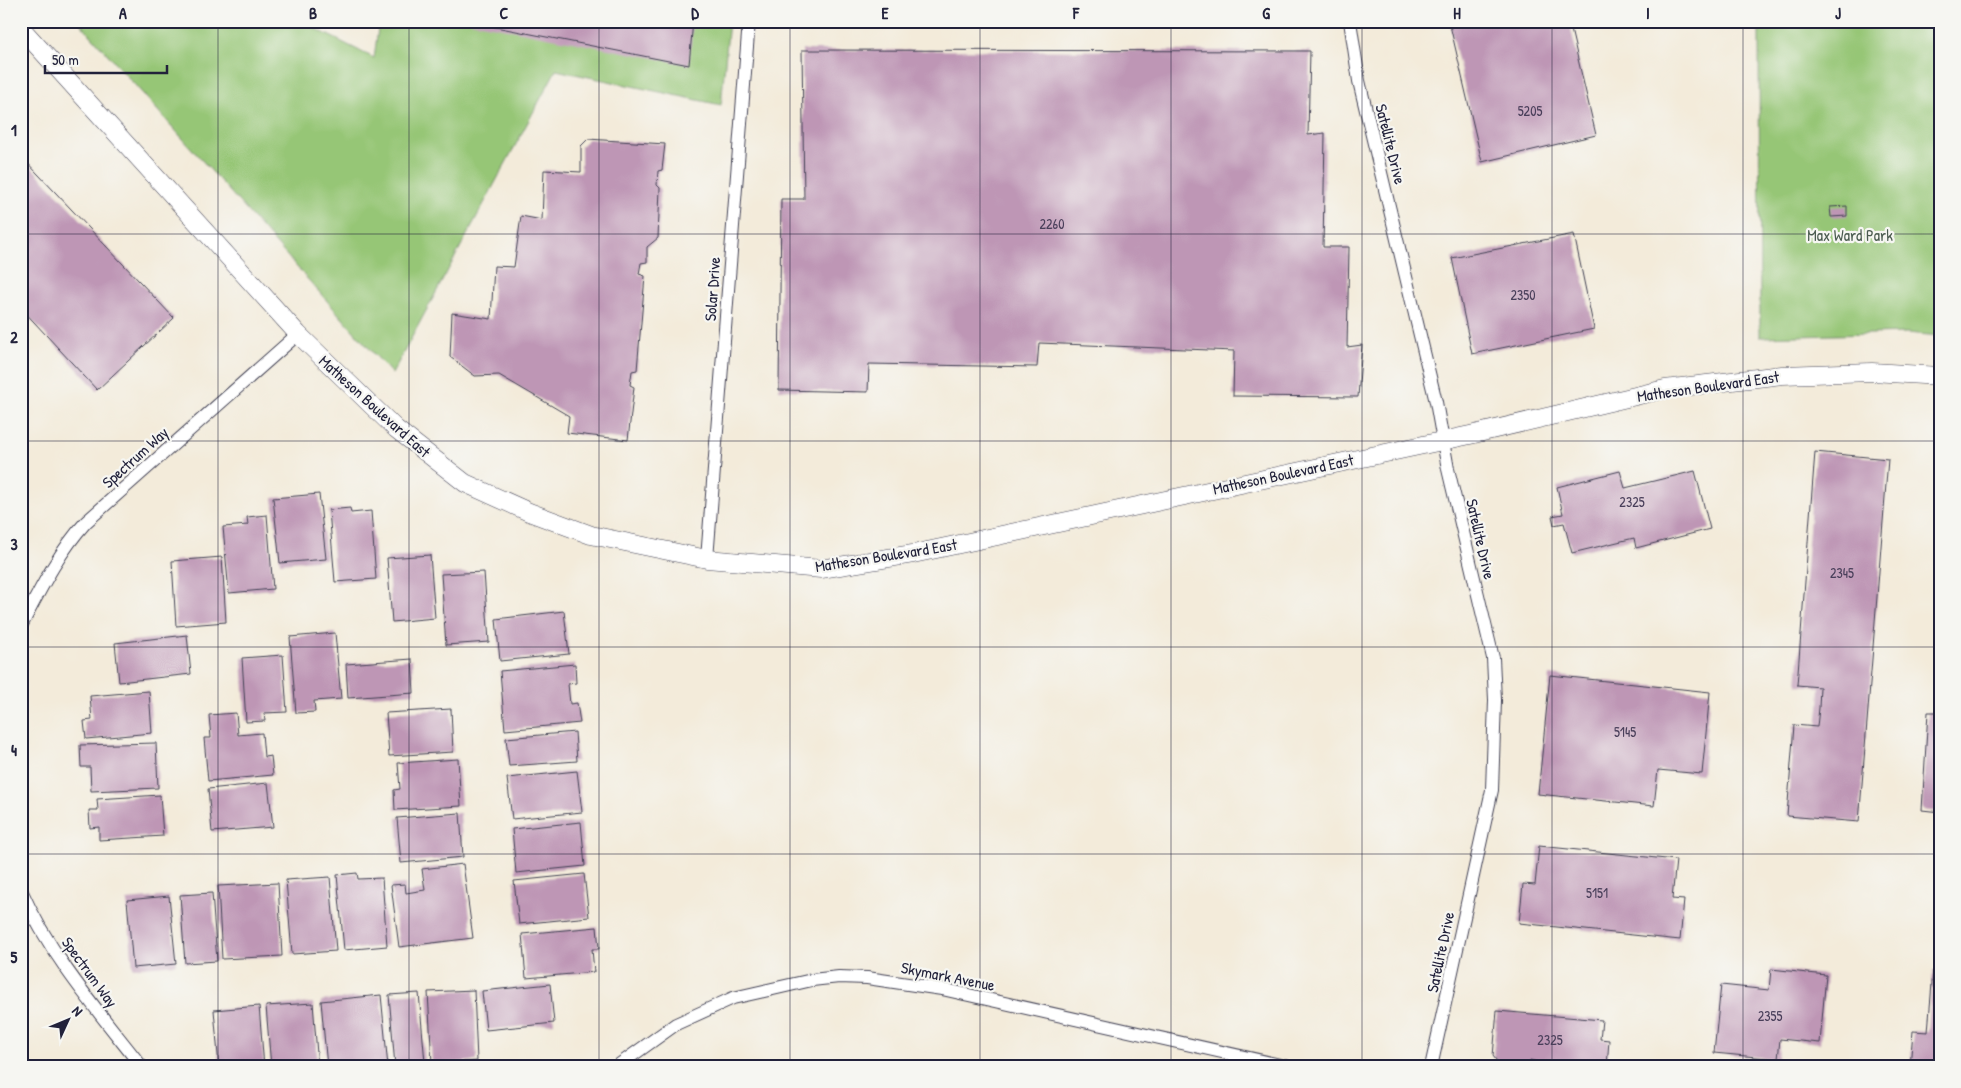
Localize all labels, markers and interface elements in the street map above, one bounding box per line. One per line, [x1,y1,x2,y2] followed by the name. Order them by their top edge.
[119,2,127,24] text: A
[309,2,317,24] text: B
[500,2,509,24] text: C
[691,2,699,24] text: D
[881,2,889,24] text: E
[1072,2,1080,24] text: F
[1262,2,1270,24] text: G
[1453,2,1461,24] text: H
[1646,2,1650,24] text: I
[1835,2,1841,24] text: J
[45,42,168,74] scale bar
[52,49,79,70] text: 50 m
[1518,101,1542,120] house number: 5205
[1370,102,1412,187] street label: Satellite Drive
[11,119,17,141] text: 1
[1040,214,1064,233] house number: 2260
[1807,224,1893,246] park label: Max Ward Park
[699,256,725,322] street label: Solar Drive
[1510,285,1536,304] house number: 2350
[10,326,18,348] text: 2
[314,350,436,462] street label: Matheson Boulevard East
[1636,365,1781,407] street label: Matheson Boulevard East
[97,421,173,493] street label: Spectrum Way
[1211,448,1356,500] street label: Matheson Boulevard East
[1619,492,1645,511] house number: 2325
[1461,497,1501,582] street label: Satellite Drive
[10,533,18,555] text: 3
[814,533,959,577] street label: Matheson Boulevard East
[1830,563,1854,582] house number: 2345
[1614,722,1636,741] house number: 5145
[11,739,17,761] text: 4
[1586,883,1608,902] house number: 5151
[1421,909,1459,994] street label: Satellite Drive
[57,932,123,1012] street label: Spectrum Way
[11,946,18,968] text: 5
[899,956,997,996] street label: Skymark Avenue
[42,996,92,1046] north arrow
[68,1001,88,1020] text: N
[1758,1006,1782,1025] house number: 2355
[1537,1030,1563,1049] house number: 2325

